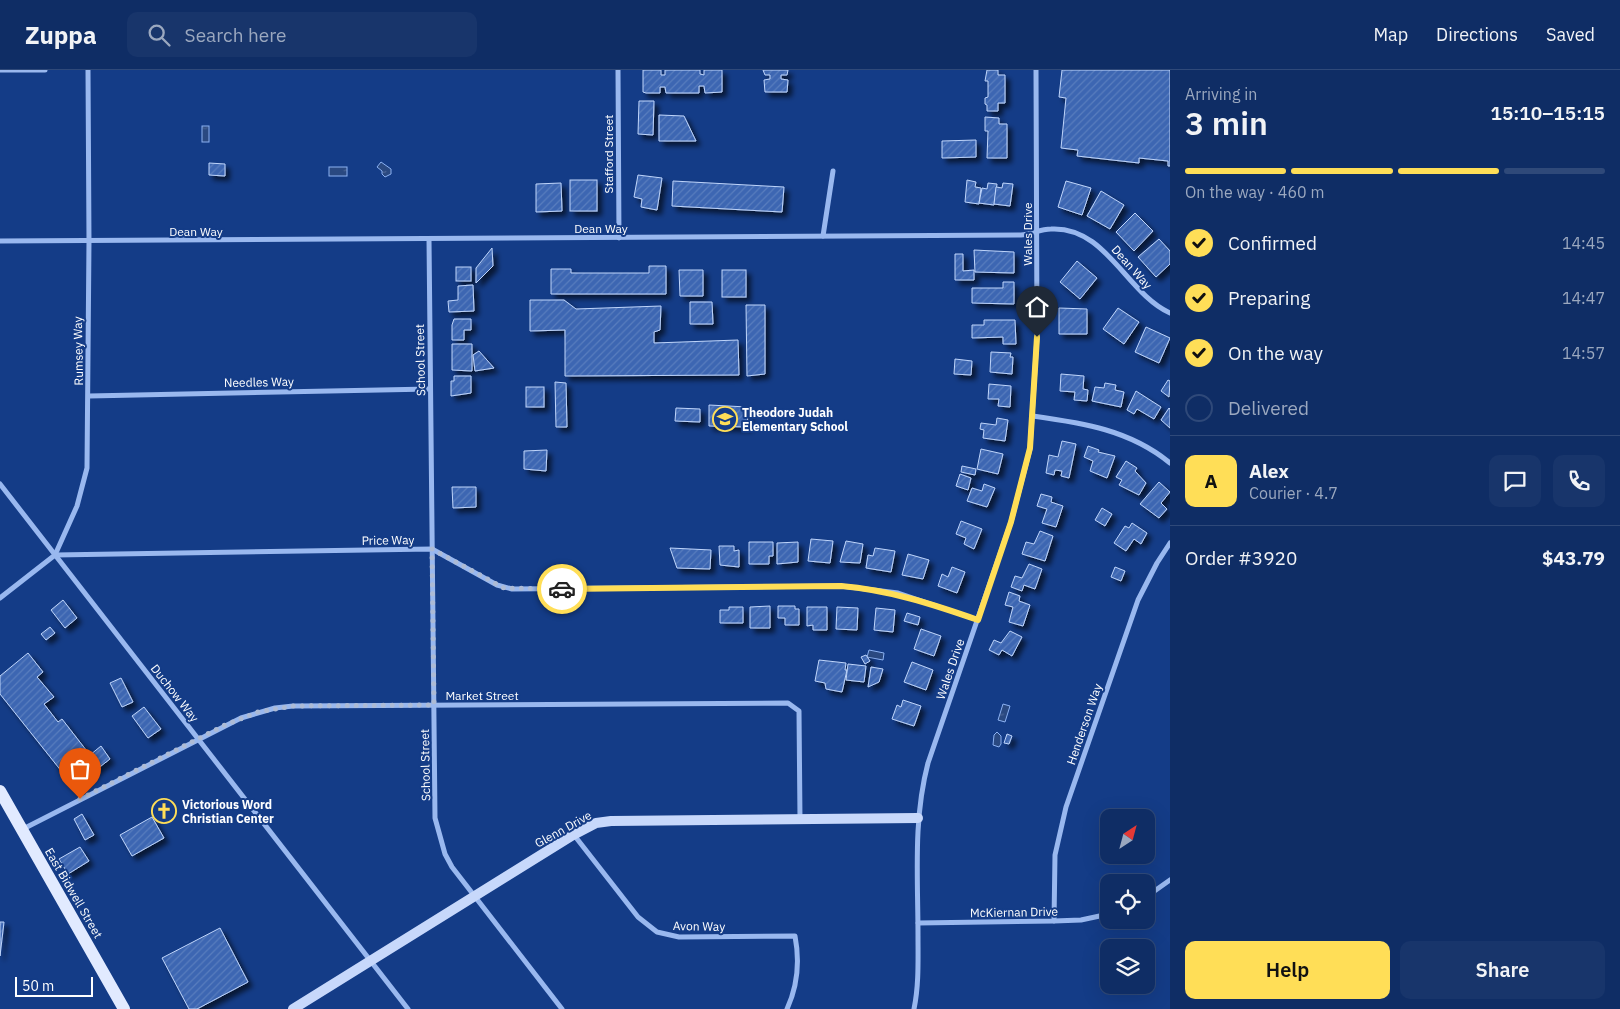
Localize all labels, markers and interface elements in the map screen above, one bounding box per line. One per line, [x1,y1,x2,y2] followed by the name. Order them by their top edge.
[127,12,477,57] search box
[25,19,97,51] text: Zuppa
[145,21,173,49] icon: search
[185,23,286,47] text: Search here
[1373,23,1408,46] text: Map
[1436,23,1518,46] text: Directions
[1546,23,1595,46] text: Saved
[1185,84,1257,104] text: Arriving in
[1491,101,1605,125] text: 15:10–15:15
[1185,102,1268,144] text: 3 min
[601,114,616,194] street label: Stafford Street
[1185,182,1324,202] text: On the way · 460 m
[1020,202,1035,266] street label: Wales Drive
[574,221,628,236] street label: Dean Way
[169,224,223,239] street label: Dean Way
[1185,229,1213,257] icon: check
[1228,231,1317,255] text: Confirmed
[1562,233,1605,253] text: 14:45
[1108,242,1156,292] street label: Dean Way
[1185,284,1213,312] icon: check
[1016,286,1058,337] pin
[1228,286,1310,310] text: Preparing
[1562,288,1605,308] text: 14:47
[1023,293,1051,321] icon: home
[70,316,86,386] street label: Rumsey Way
[412,324,428,396] street label: School Street
[1185,339,1213,367] icon: check
[1228,341,1323,365] text: On the way
[1562,343,1605,363] text: 14:57
[224,374,294,390] street label: Needles Way
[1228,396,1309,420] text: Delivered
[742,405,848,434] place label: Theodore Judah Elementary School
[712,406,738,432] school or university icon: Theodore Judah Elementary School
[1489,455,1541,507] button: chat
[1553,455,1605,507] button: phone
[1249,459,1289,483] text: Alex
[1204,469,1218,493] text: A
[1249,483,1338,503] text: Courier · 4.7
[361,532,415,548] street label: Price Way
[1185,546,1297,570] text: Order #3920
[1542,546,1605,570] text: $43.79
[537,564,587,614] courier
[548,575,576,603] icon: car
[933,636,968,701] street label: Wales Drive
[148,661,202,725] street label: Duchow Way
[1063,681,1105,767] street label: Henderson Way
[445,688,519,703] street label: Market Street
[417,729,433,801] street label: School Street
[59,748,101,799] pin
[66,755,94,783] icon: bag
[182,797,274,826] place label: Victorious Word Christian Center
[151,798,177,824] church icon: Victorious Word Christian Center
[532,807,594,851] street label: Glenn Drive
[1100,809,1155,864] north arrow
[1100,809,1155,994] map controls
[42,845,106,941] street label: East Bidwell Street
[1100,874,1155,929] button: locate
[970,904,1059,920] street label: McKiernan Drive
[673,918,725,934] street label: Avon Way
[1100,939,1155,994] button: layers
[1185,941,1390,999] button: Help
[1400,941,1605,999] button: Share
[15,974,92,997] scale bar
[22,977,54,995] text: 50 m

